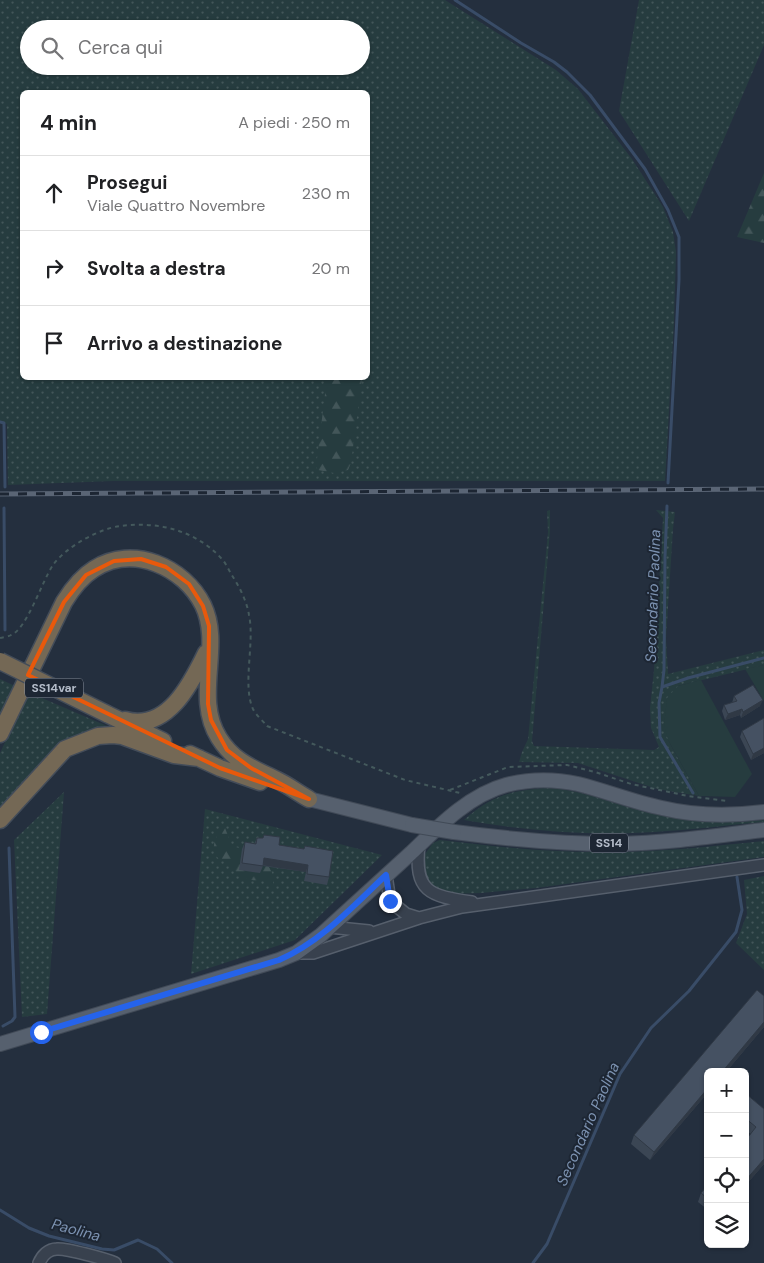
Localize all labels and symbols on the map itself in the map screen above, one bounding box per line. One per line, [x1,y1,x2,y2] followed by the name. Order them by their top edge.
[641,529,665,663] water label: Secondario Paolina
[25,678,83,698] road number: SS14var
[590,834,628,852] road number: SS14
[379,890,402,913] route end
[30,1021,53,1044] route start
[552,1059,624,1189] water label: Secondario Paolina
[49,1214,103,1246] water label: Paolina

